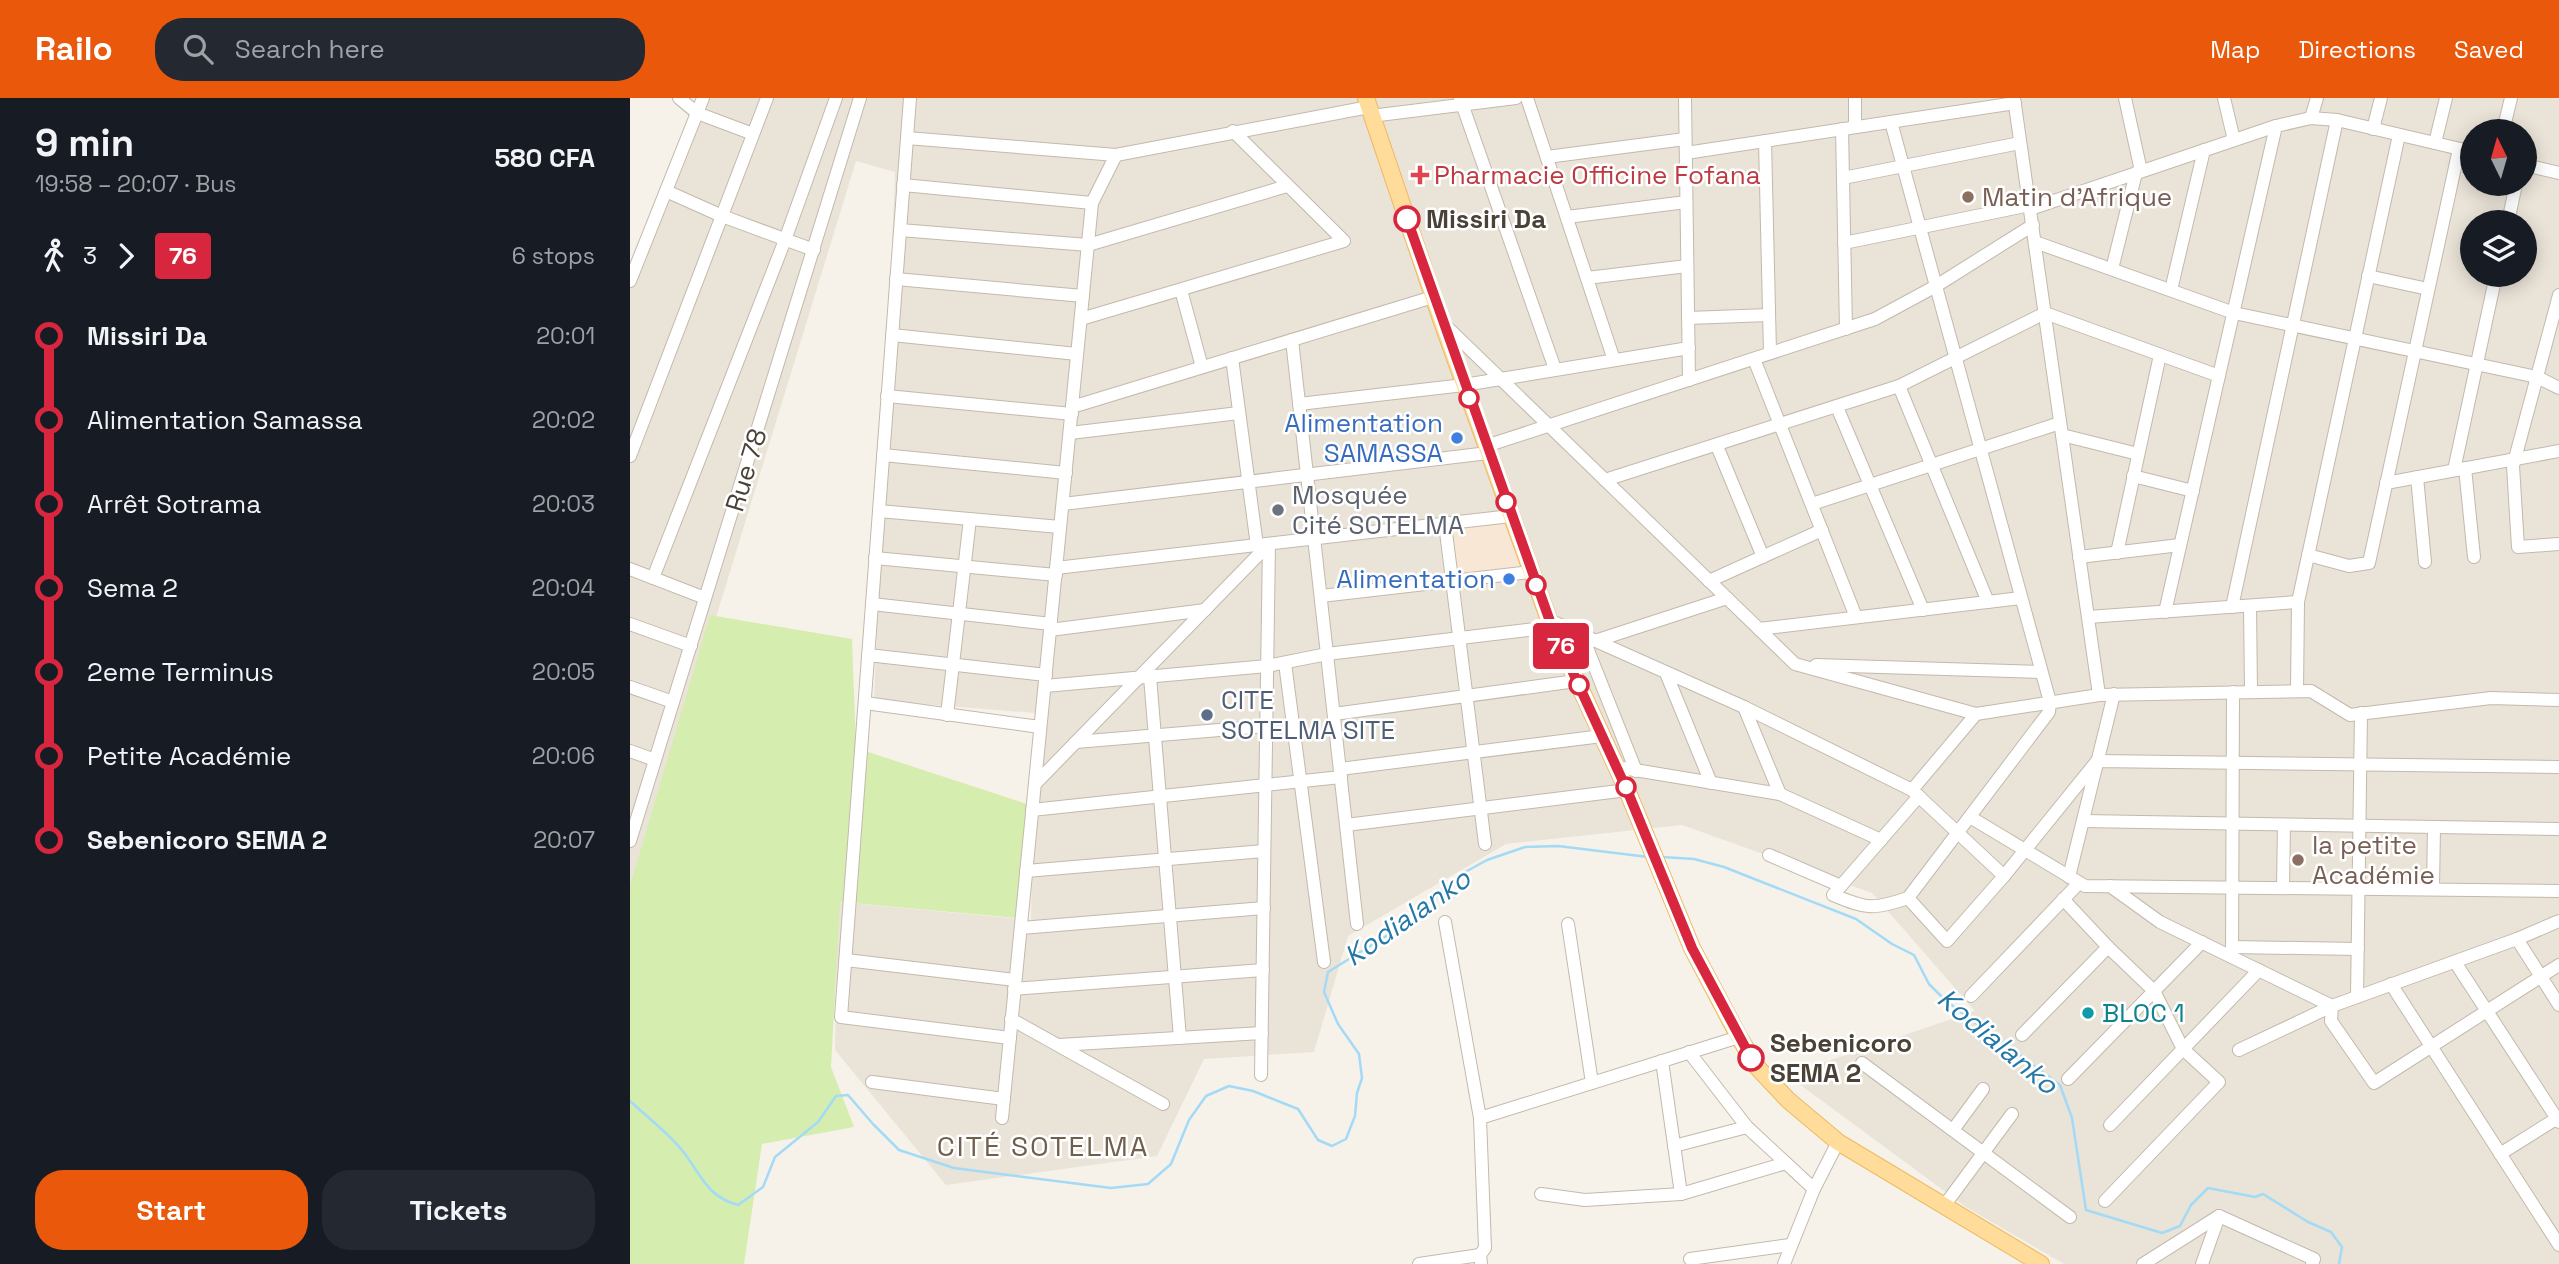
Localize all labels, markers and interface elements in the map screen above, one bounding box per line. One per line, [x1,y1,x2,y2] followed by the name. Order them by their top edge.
[155,18,645,81] search box
[35,28,113,70] text: Railo
[179,30,217,68] icon: search
[235,32,385,66] text: Search here
[2210,34,2260,65] text: Map
[2298,34,2416,65] text: Directions
[2454,34,2524,65] text: Saved
[35,119,134,167] text: 9 min
[2460,119,2538,196] north arrow
[2460,119,2537,287] map controls
[494,141,595,175] text: 580 CFA
[1434,158,1761,192] place label: Pharmacie Officine Fofana
[1412,167,1428,183] marker: Pharmacie Officine Fofana
[35,169,236,199] text: 19:58 – 20:07 · Bus
[1982,180,2172,214] place label: Matin d'Afrique
[1960,189,1976,205] marker: Matin d'Afrique
[1426,202,1546,236] place label: Missiri Da
[1394,206,1420,232] marker: Missiri Da
[2460,210,2537,287] button: layers
[35,237,73,275] icon: walk
[107,237,145,275] icon: forward
[169,240,197,271] text: 76
[83,241,97,271] text: 3
[512,241,595,271] text: 6 stops
[87,319,207,353] text: Missiri Da
[536,321,595,351] text: 20:01
[1459,388,1479,408] unlabelled marker
[87,403,363,437] text: Alimentation Samassa
[532,405,595,435] text: 20:02
[1284,406,1443,470] place label: Alimentation SAMASSA
[717,424,775,516] street label: Rue 78
[1449,430,1465,446] marker: Alimentation SAMASSA
[1292,478,1464,542] place label: Mosquée Cité SOTELMA
[87,487,261,521] text: Arrêt Sotrama
[532,489,595,519] text: 20:03
[1496,492,1516,512] unlabelled marker
[1270,502,1286,518] marker: Mosquée Cité SOTELMA
[1336,562,1495,596] place label: Alimentation
[87,571,178,605] text: Sema 2
[1501,571,1517,587] marker: Alimentation
[531,573,595,603] text: 20:04
[1526,575,1546,595] unlabelled marker
[1530,623,1592,669] line badge: 76
[1547,630,1575,661] text: 76
[87,655,274,689] text: 2eme Terminus
[532,657,595,687] text: 20:05
[1569,675,1589,695] unlabelled marker
[1221,683,1395,747] place label: CITE SOTELMA SITE
[1199,707,1215,723] marker: CITE SOTELMA SITE
[87,739,291,773] text: Petite Académie
[532,741,595,771] text: 20:06
[1616,777,1636,797] unlabelled marker
[87,823,327,857] text: Sebenicoro SEMA 2
[533,825,595,855] text: 20:07
[2312,828,2435,892] place label: la petite Académie
[2290,852,2306,868] marker: la petite Académie
[1337,860,1478,974] water label: Kodialanko
[1930,980,2066,1102] water label: Kodialanko
[2102,996,2185,1030] place label: BLOC 1
[2080,1005,2096,1021] marker: BLOC 1
[1770,1026,1912,1090] place label: Sebenicoro SEMA 2
[1738,1045,1764,1071] marker: Sebenicoro SEMA 2
[937,1128,1149,1164] district label: CITÉ SOTELMA
[35,1170,308,1250] button: Start
[322,1170,595,1250] button: Tickets

